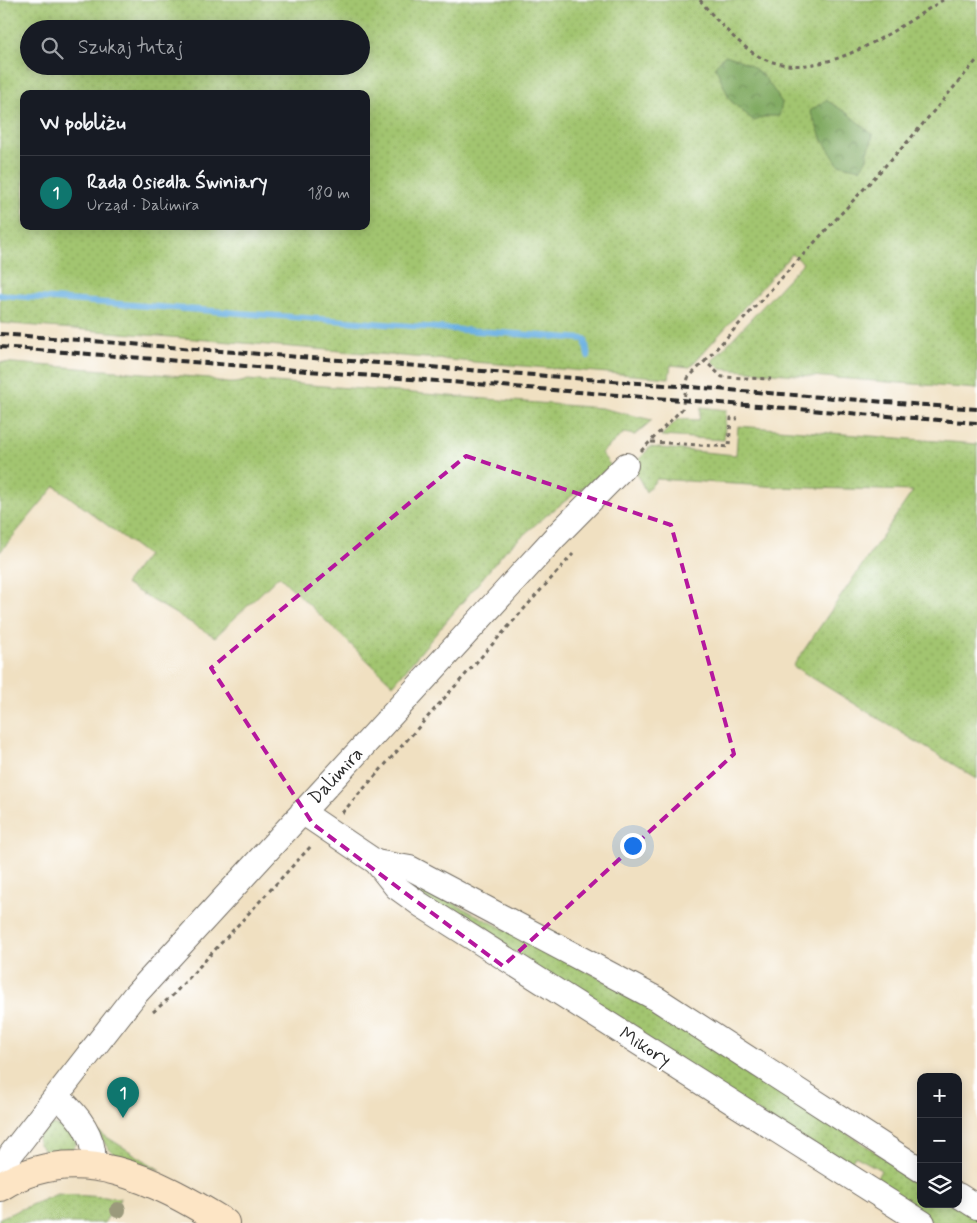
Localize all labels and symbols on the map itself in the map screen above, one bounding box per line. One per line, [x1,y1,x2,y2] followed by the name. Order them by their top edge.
[303,742,369,810] street label: Dalimira
[620,833,646,859] your location
[614,1021,676,1074] street label: Mikory
[107,1077,139,1118] pin: 1

